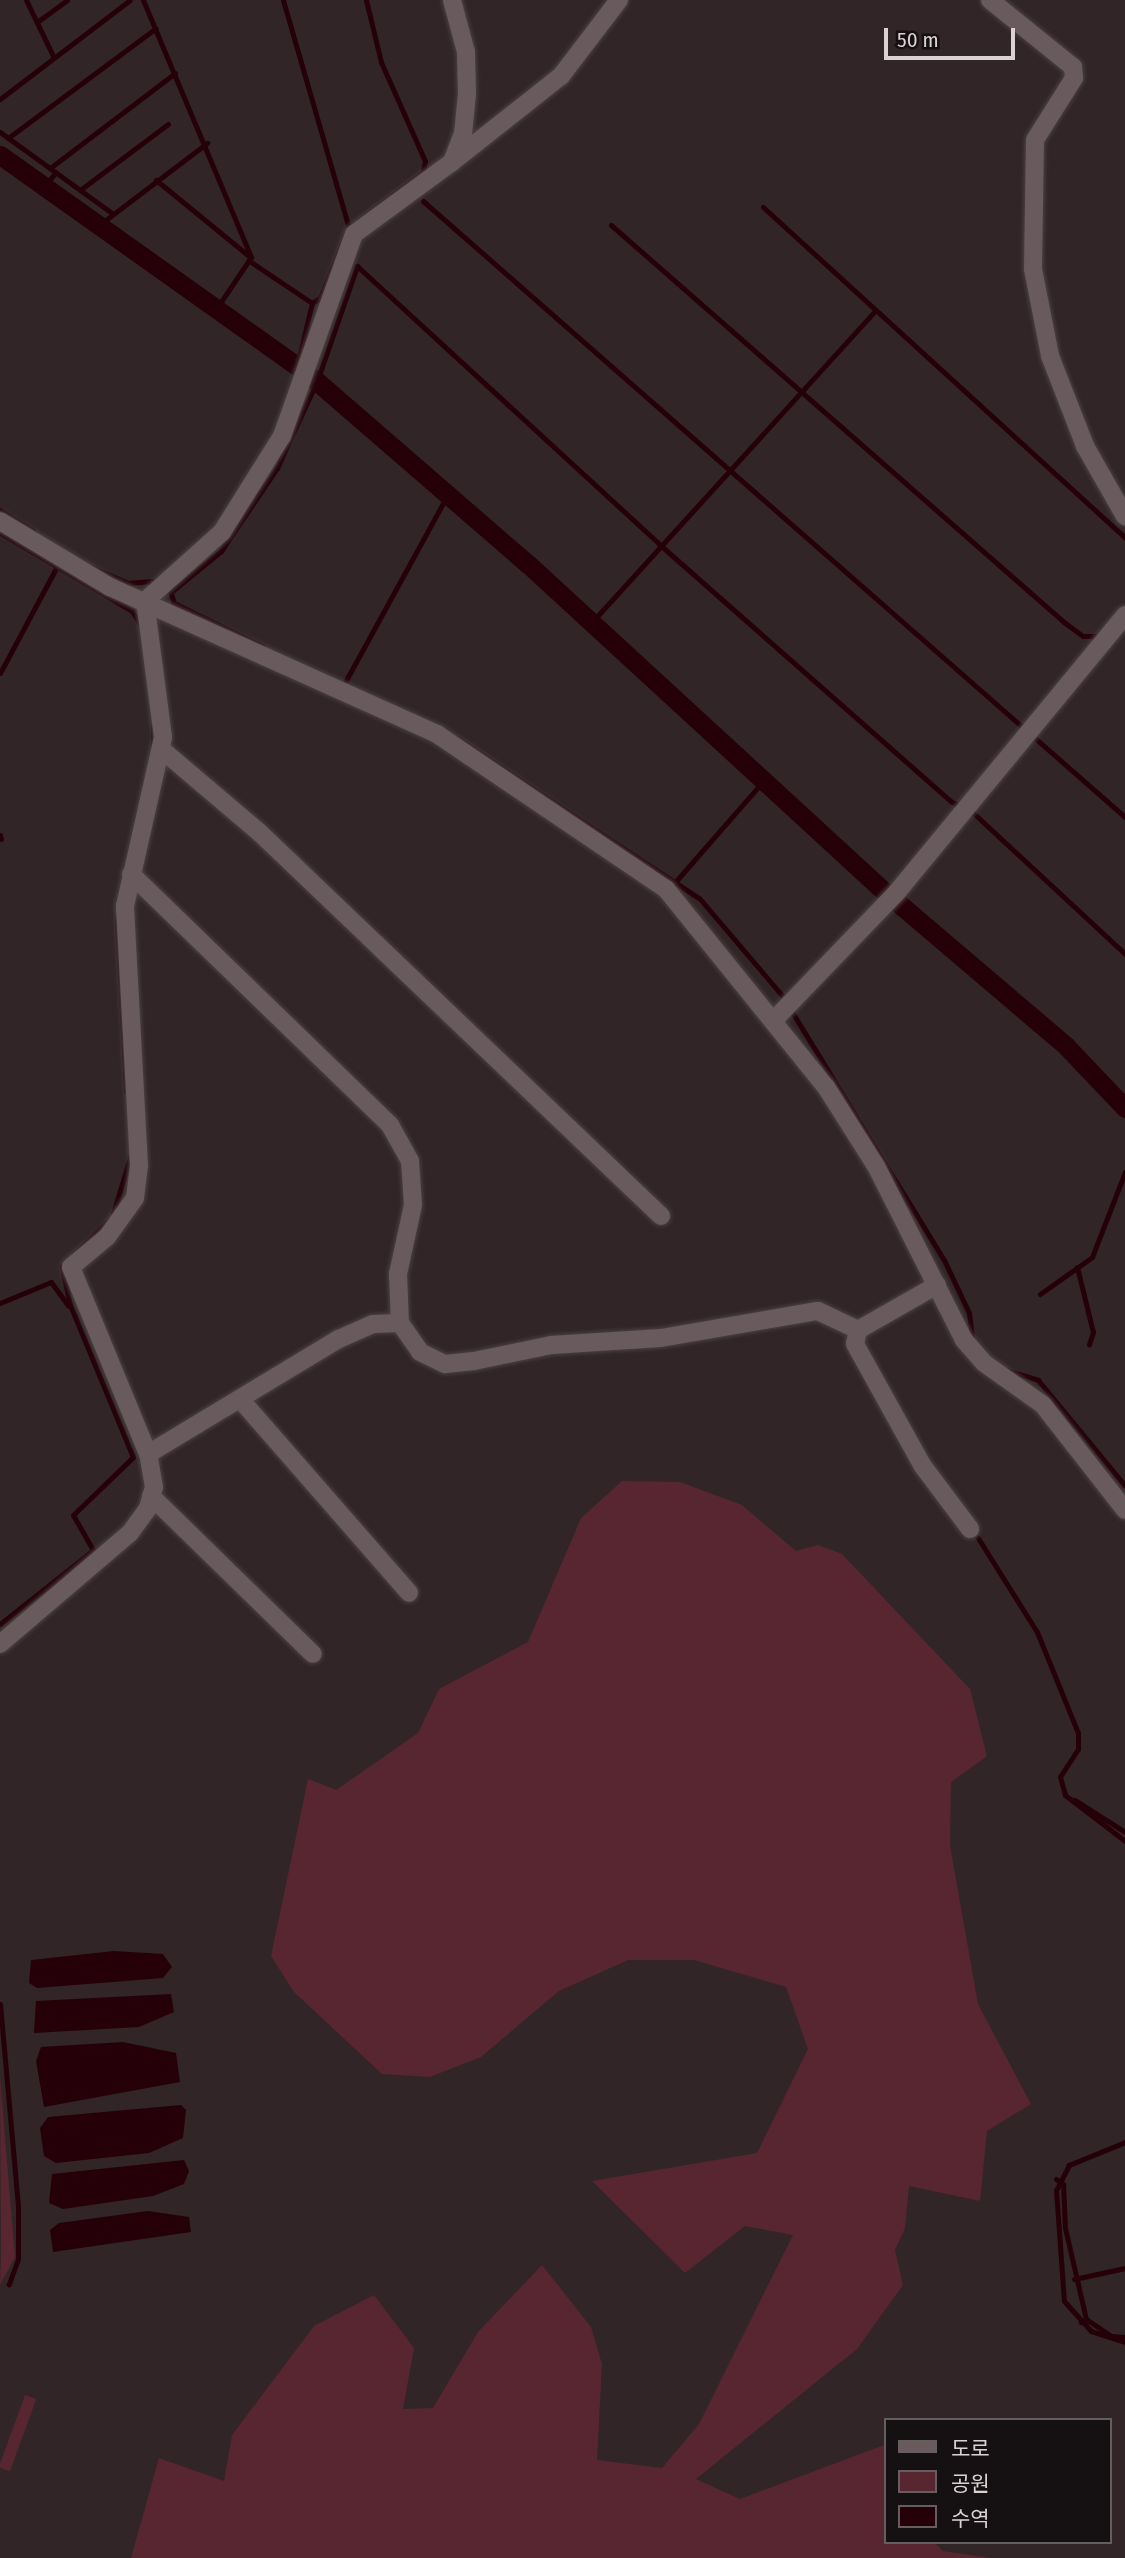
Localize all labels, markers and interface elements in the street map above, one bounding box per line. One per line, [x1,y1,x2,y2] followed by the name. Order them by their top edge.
[887,14,1018,58] scale bar
[897,27,939,53] text: 50 m
[884,2418,1111,2544] legend
[951,2436,990,2462] text: 도로
[951,2471,990,2497] text: 공원
[951,2506,990,2532] text: 수역

